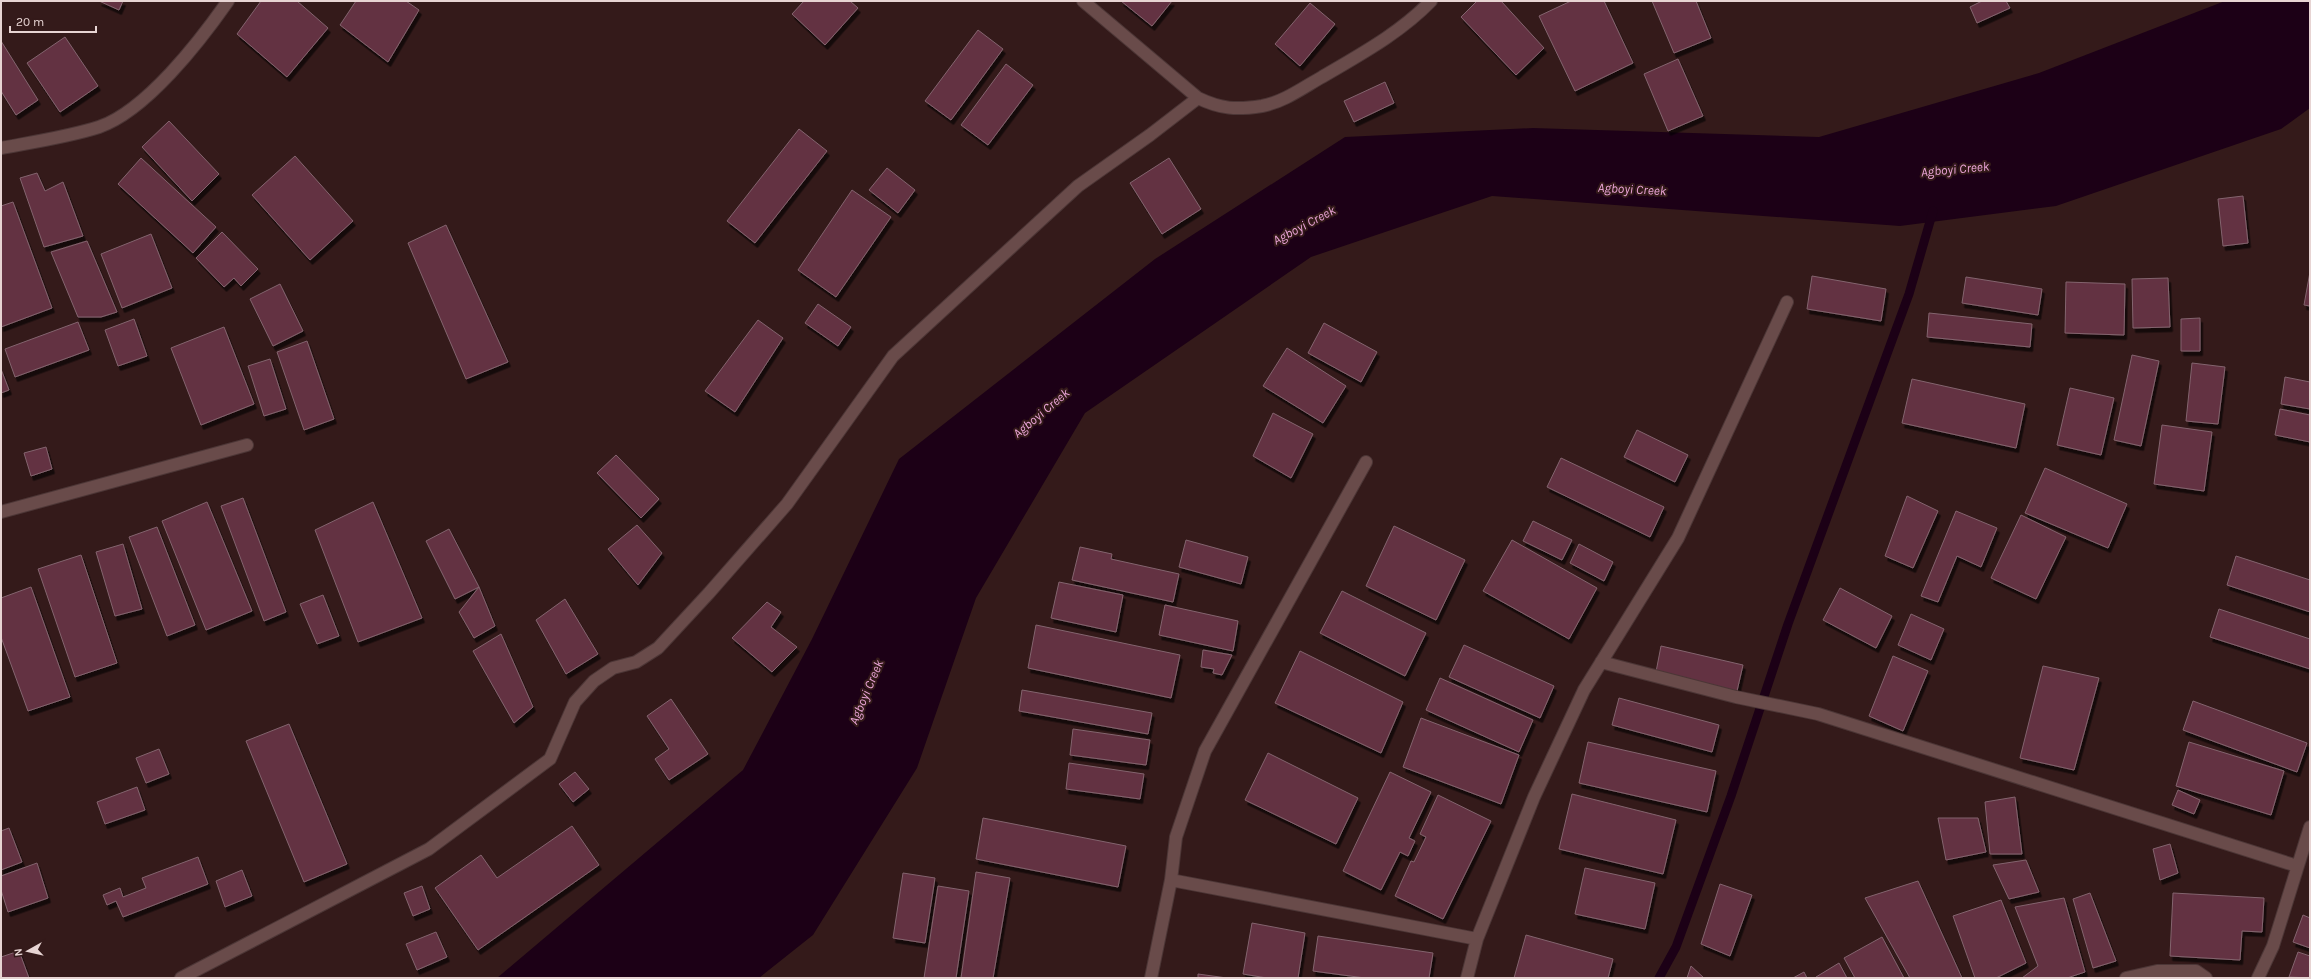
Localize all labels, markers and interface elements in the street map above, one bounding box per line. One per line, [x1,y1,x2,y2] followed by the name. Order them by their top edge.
[10,8,96,34] scale bar
[16,15,44,29] text: 20 m
[1920,158,1990,179] water label: Agboyi Creek
[1597,180,1667,198] water label: Agboyi Creek
[1270,202,1338,248] water label: Agboyi Creek
[1010,385,1072,441] water label: Agboyi Creek
[846,657,886,727] water label: Agboyi Creek
[8,931,48,971] north arrow
[12,948,26,957] text: N

